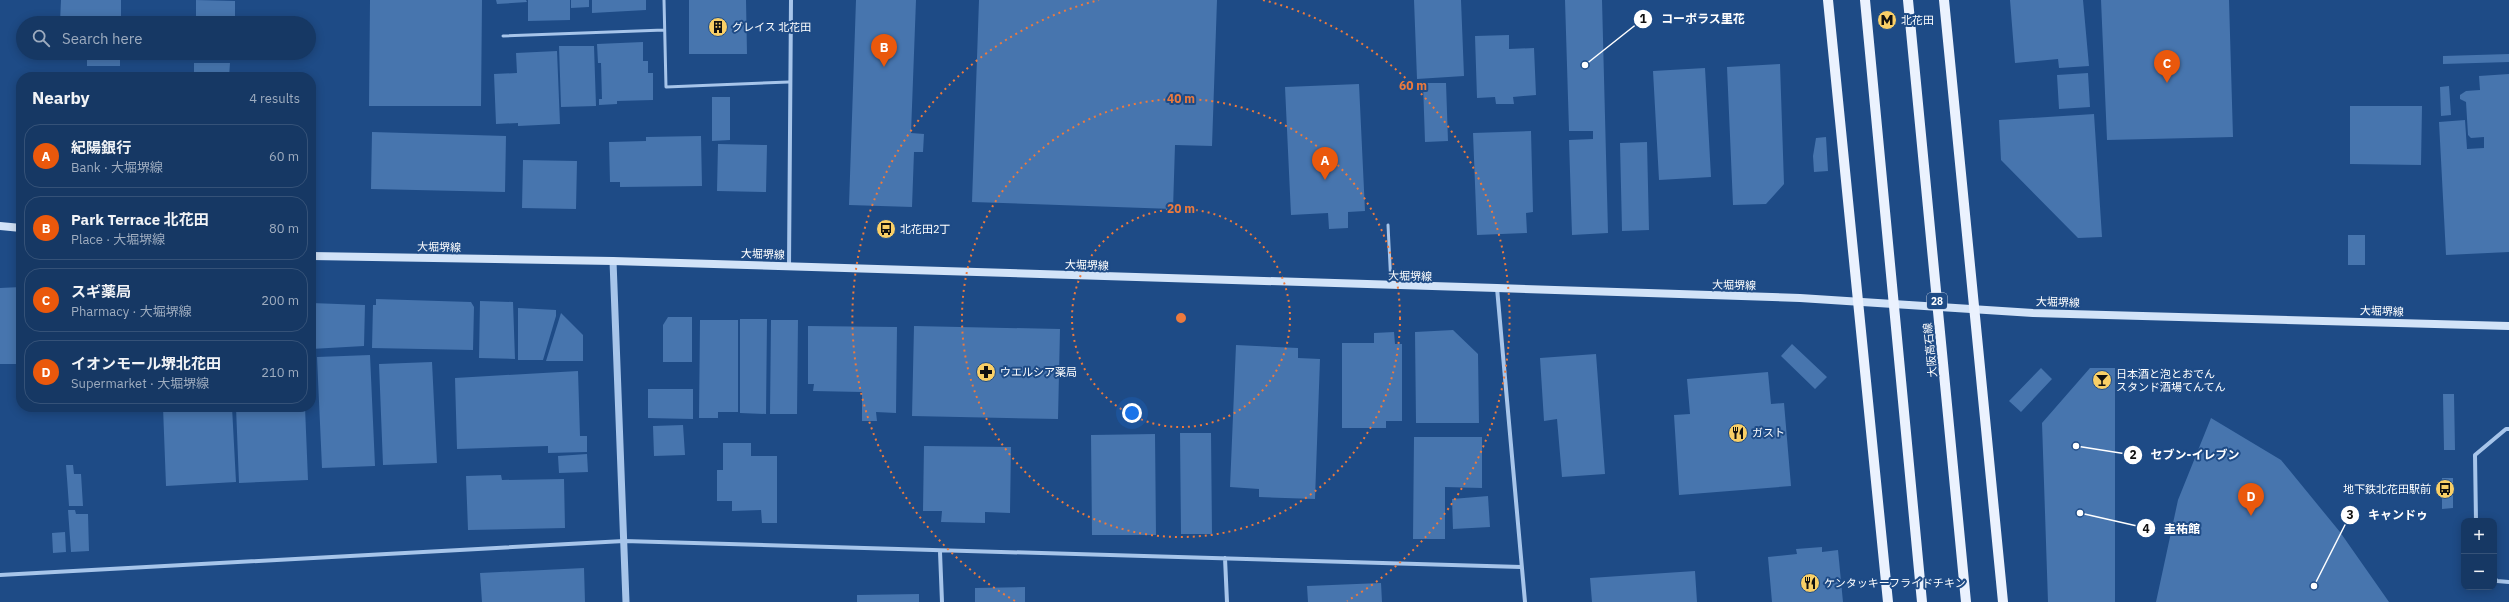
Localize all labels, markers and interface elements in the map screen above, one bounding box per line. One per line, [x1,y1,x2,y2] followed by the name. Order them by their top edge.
[1633,7,1753,31] callout: コーポラス里花
[1876,9,1898,31] metro station icon: 北花田
[1639,11,1647,26] text: 1
[1661,11,1745,26] text: コーポラス里花
[1901,13,1934,27] place label: 北花田
[16,16,316,60] search box
[707,16,729,38] building icon: グレイス 北花田
[732,20,811,34] place label: グレイス 北花田
[30,27,52,49] icon: search
[62,29,142,48] text: Search here
[871,34,897,67] pin: B
[2154,50,2180,83] pin: C
[1399,78,1427,93] text: 60 m
[32,87,90,109] text: Nearby
[249,90,300,107] text: 4 results
[1167,91,1195,106] text: 40 m
[71,138,131,157] text: 紀陽銀行
[1312,147,1338,180] pin: A
[42,148,50,165] text: A
[269,148,299,165] text: 60 m
[71,159,163,176] text: Bank · 大堀堺線
[1167,201,1195,216] text: 20 m
[71,210,209,229] text: Park Terrace 北花田
[875,218,897,240] bus stop icon: 北花田2丁
[42,220,50,237] text: B
[269,220,299,237] text: 80 m
[900,222,951,236] place label: 北花田2丁
[71,231,165,248] text: Place · 大堀堺線
[417,240,461,254] street label: 大堀堺線
[741,246,785,262] street label: 大堀堺線
[1065,257,1109,273] street label: 大堀堺線
[1388,269,1432,283] street label: 大堀堺線
[1712,278,1756,292] street label: 大堀堺線
[71,282,131,301] text: スギ薬局
[42,292,50,309] text: C
[261,292,299,309] text: 200 m
[1927,293,1947,309] road number: 28
[2036,294,2080,310] street label: 大堀堺線
[71,303,192,320] text: Pharmacy · 大堀堺線
[2360,303,2404,319] street label: 大堀堺線
[1174,311,1188,325] centre of rings
[1920,322,1940,378] street label: 大阪高石線
[71,354,221,373] text: イオンモール堺北花田
[975,361,997,383] pharmacy icon: ウエルシア薬局
[41,364,51,381] text: D
[261,364,299,381] text: 210 m
[1000,365,1077,379] place label: ウエルシア薬局
[2116,367,2225,394] place label: 日本酒と泡とおでん スタンド酒場てんてん
[2091,369,2113,391] bar icon: 日本酒と泡とおでん スタンド酒場てんてん
[71,375,209,392] text: Supermarket · 大堀堺線
[1122,403,1142,423] your location
[1727,422,1749,444] restaurant icon: ガスト
[1752,426,1785,440] place label: ガスト
[2123,443,2248,467] callout: セブン-イレブン
[2129,447,2137,462] text: 2
[2151,447,2239,462] text: セブン-イレブン
[2434,478,2456,500] bus stop icon: 地下鉄北花田駅前
[2343,482,2431,496] place label: 地下鉄北花田駅前
[2238,483,2264,516] pin: D
[2340,503,2436,527] callout: キャンドゥ
[2346,507,2354,522] text: 3
[2368,507,2428,522] text: キャンドゥ
[2136,516,2208,540] callout: 圭祐館
[2461,518,2497,590] map controls
[2461,518,2497,554] button: +
[2142,521,2150,536] text: 4
[2164,521,2200,536] text: 圭祐館
[2461,554,2497,590] button: −
[1799,572,1821,594] restaurant icon: ケンタッキーフライドチキン
[1824,576,1966,590] place label: ケンタッキーフライドチキン

